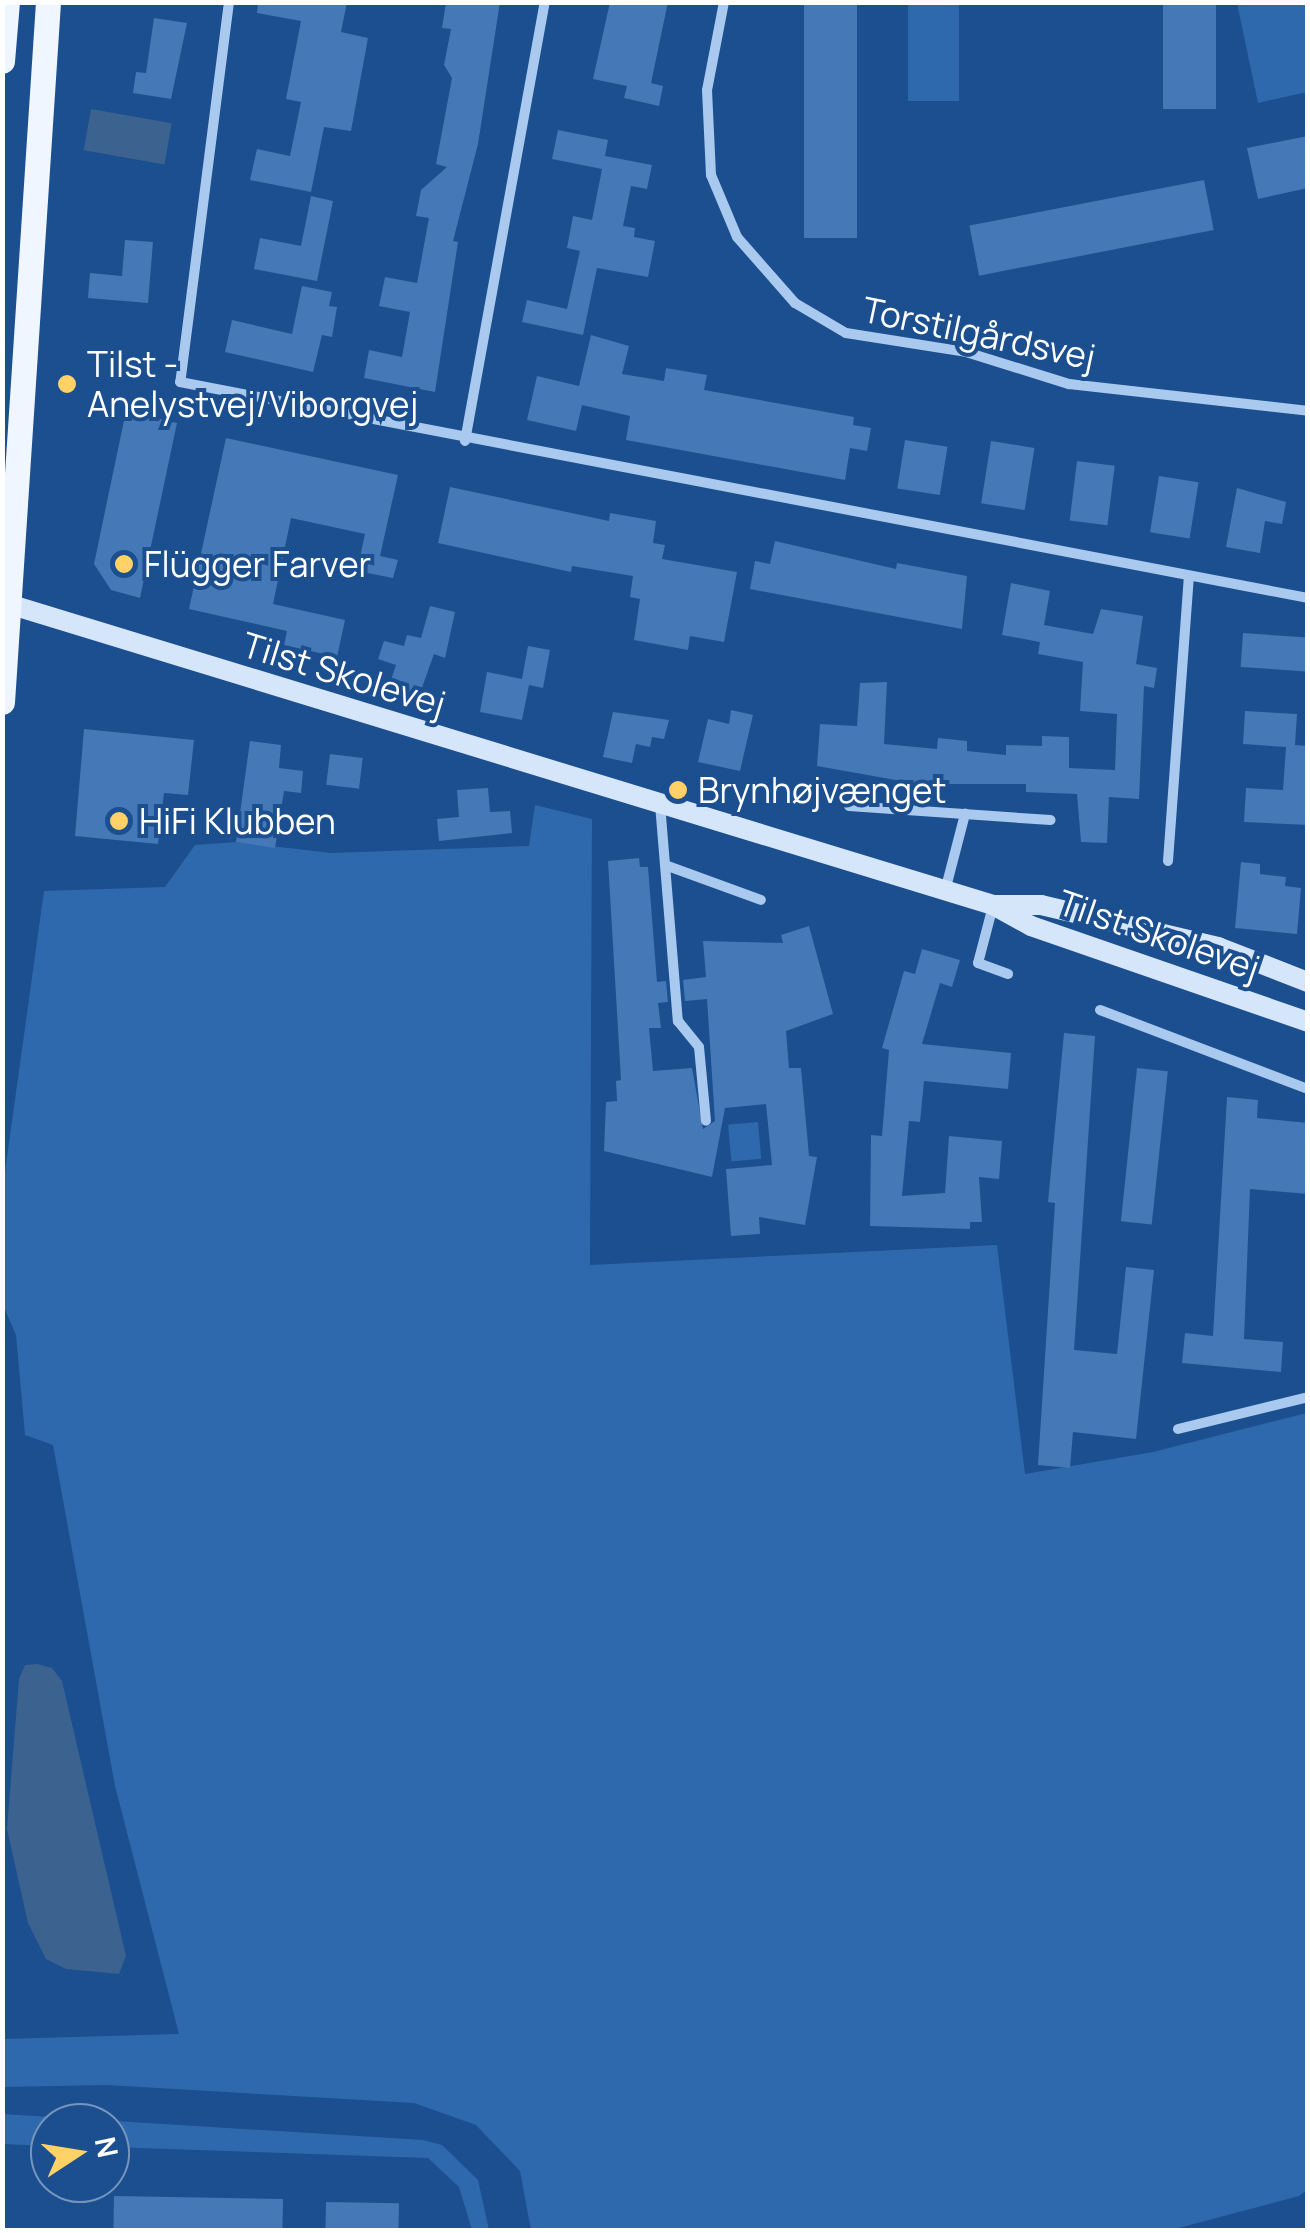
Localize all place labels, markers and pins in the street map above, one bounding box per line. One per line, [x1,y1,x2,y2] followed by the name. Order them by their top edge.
[87,343,418,425] place label: Tilst - Anelystvej/Viborgvej
[56,373,78,395] marker: Tilst - Anelystvej/Viborgvej
[144,543,371,585] place label: Flügger Farver
[113,553,135,575] marker: Flügger Farver
[698,769,947,811] place label: Brynhøjvænget
[667,779,689,801] marker: Brynhøjvænget
[139,800,336,842] place label: HiFi Klubben
[108,810,130,832] marker: HiFi Klubben

